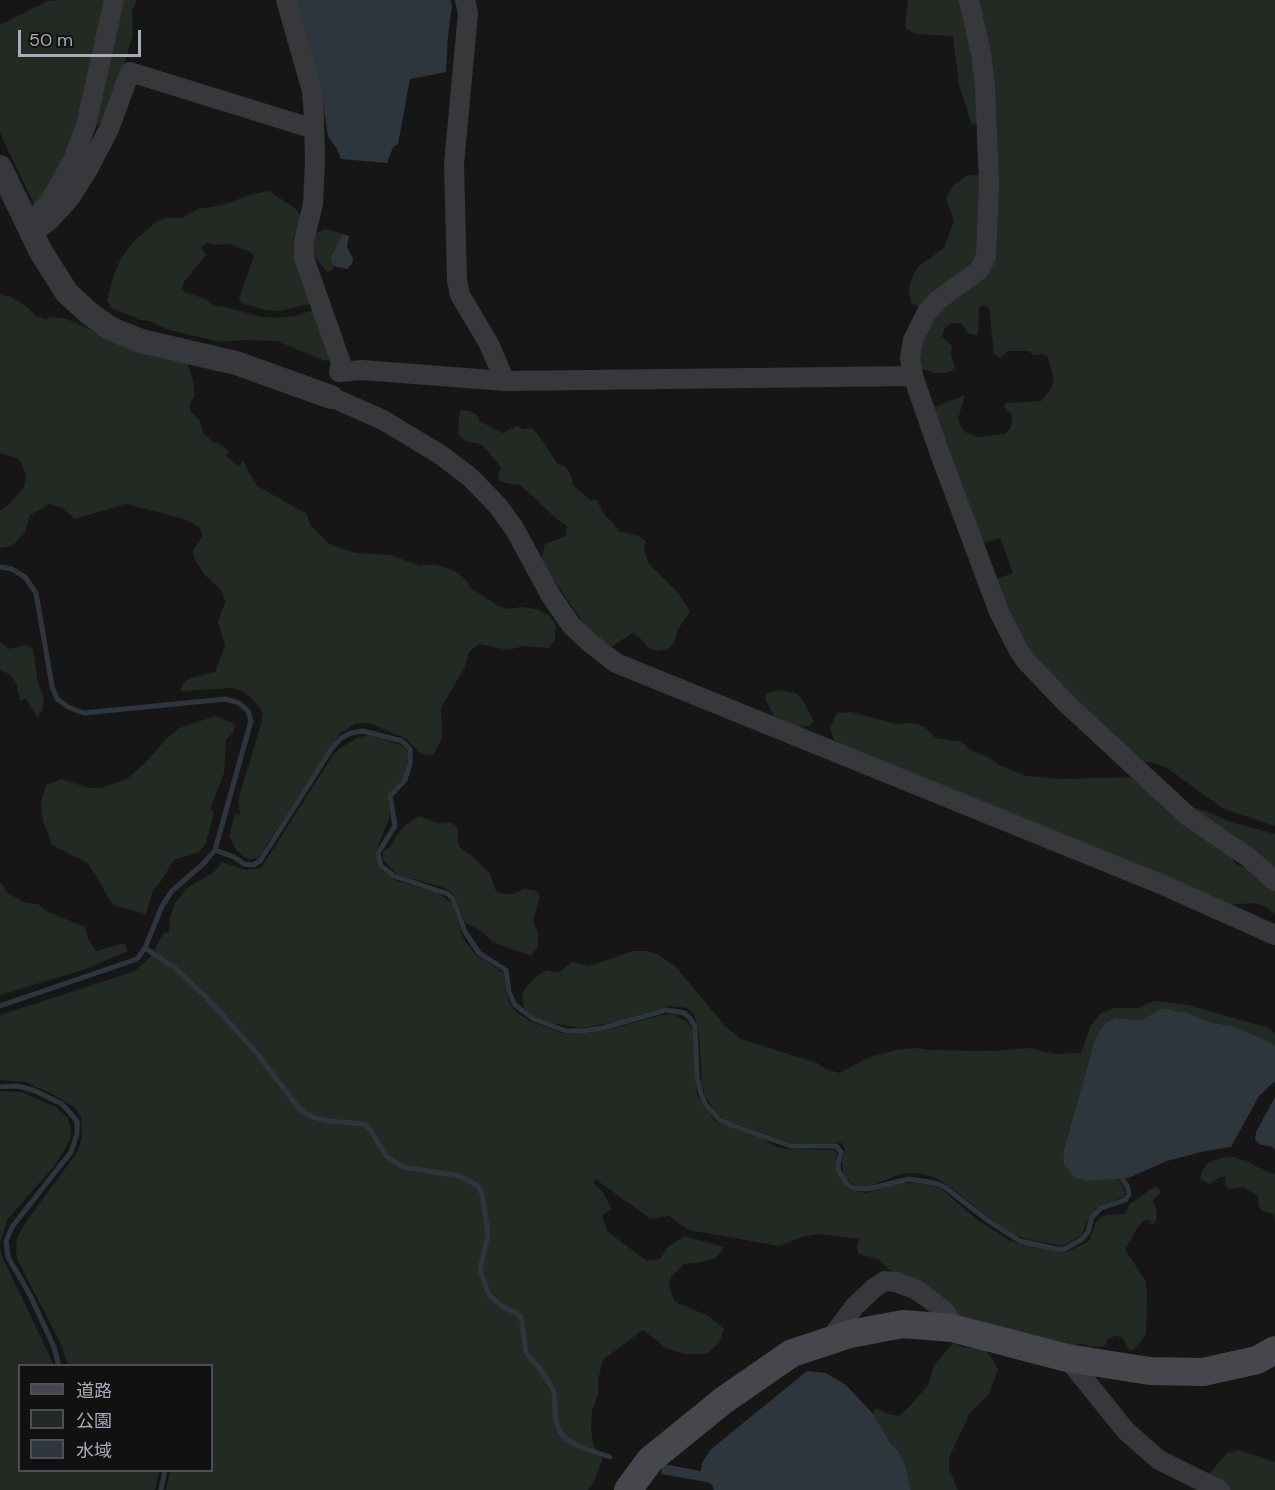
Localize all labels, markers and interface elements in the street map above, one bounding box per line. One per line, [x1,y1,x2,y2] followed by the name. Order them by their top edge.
[21,18,144,56] scale bar
[29,28,73,52] text: 50 m
[18,1364,213,1472] legend
[76,1379,112,1403] text: 道路
[76,1409,112,1433] text: 公園
[76,1439,112,1463] text: 水域

